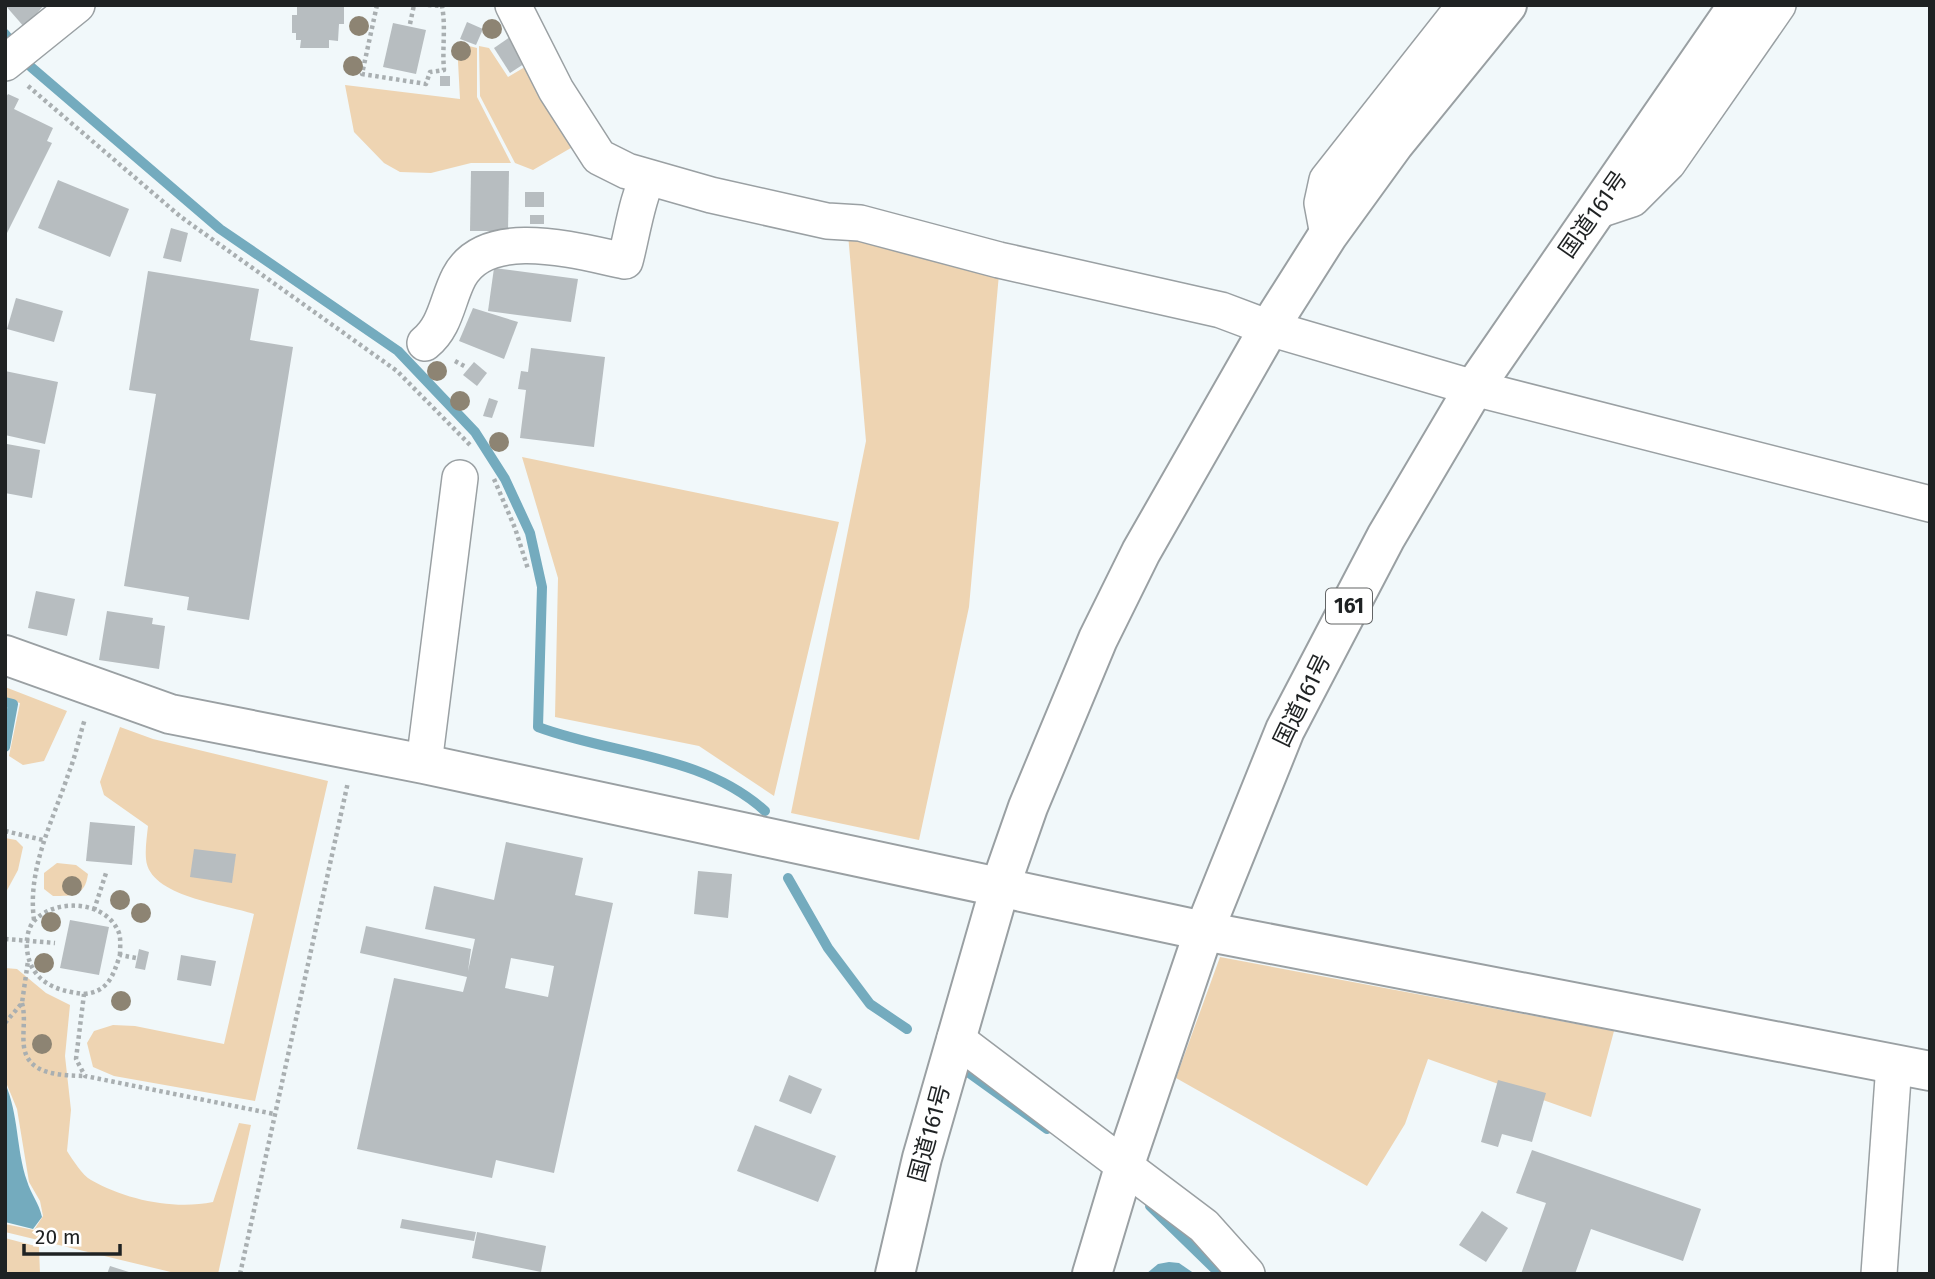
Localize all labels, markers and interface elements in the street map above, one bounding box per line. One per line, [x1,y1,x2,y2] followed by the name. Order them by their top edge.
[1553,165,1633,263] street label: 国道161号
[1326,588,1372,624] road number: 161
[1267,649,1337,751] street label: 国道161号
[903,1081,955,1185] street label: 国道161号
[24,1212,121,1256] scale bar
[35,1224,81,1250] text: 20 m

